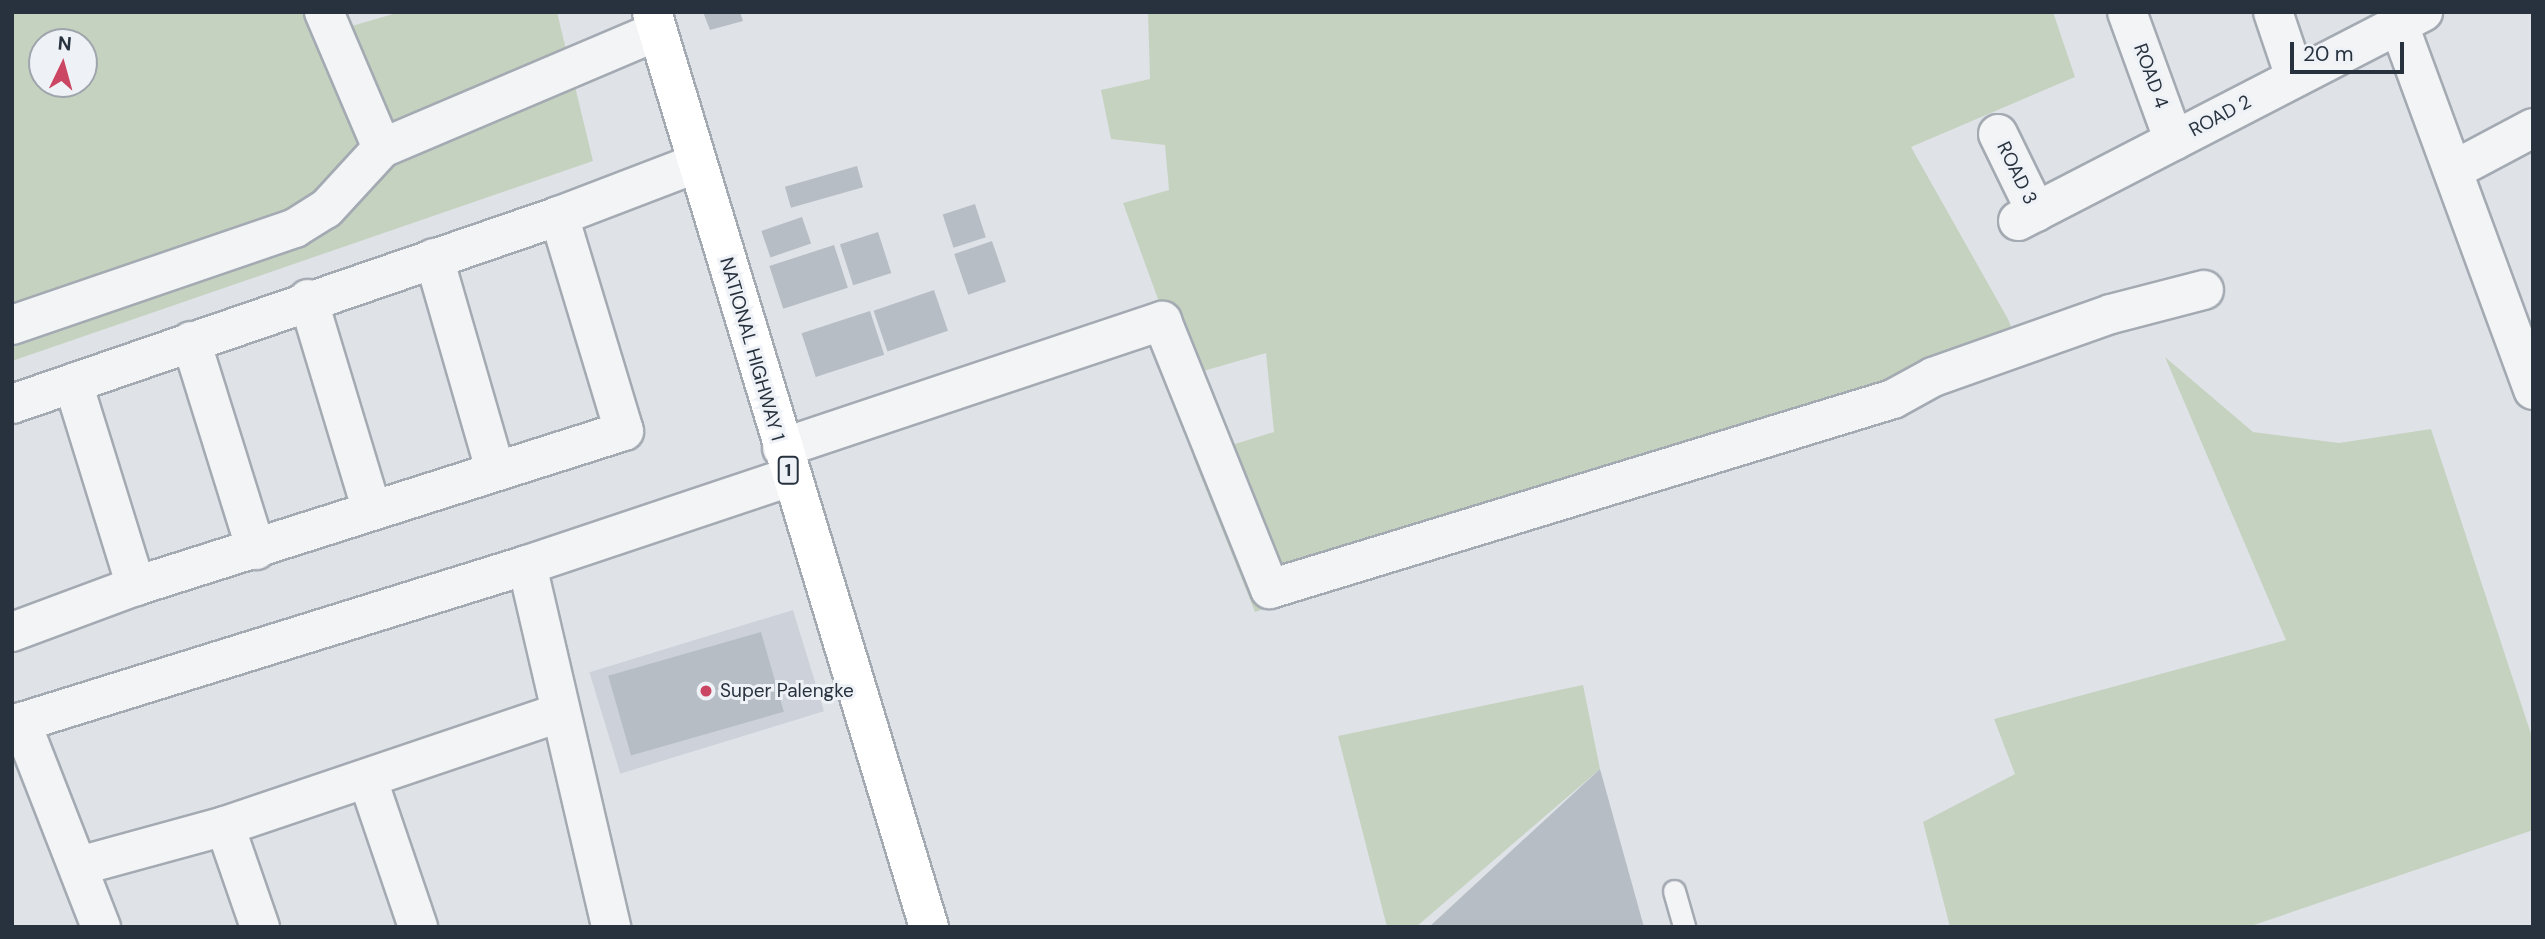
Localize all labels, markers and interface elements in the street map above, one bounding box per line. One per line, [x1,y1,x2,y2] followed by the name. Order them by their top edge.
[28,28,98,98] north arrow
[2293,28,2407,72] scale bar
[57,31,73,57] text: N
[2129,40,2173,112] street label: ROAD 4
[2303,40,2354,68] text: 20 m
[2185,90,2255,142] street label: ROAD 2
[1992,138,2042,208] street label: ROAD 3
[715,255,789,443] street label: NATIONAL HIGHWAY 1
[778,456,798,484] road number: 1
[720,680,854,702] place label: Super Palengke
[698,683,714,699] marker: Super Palengke

